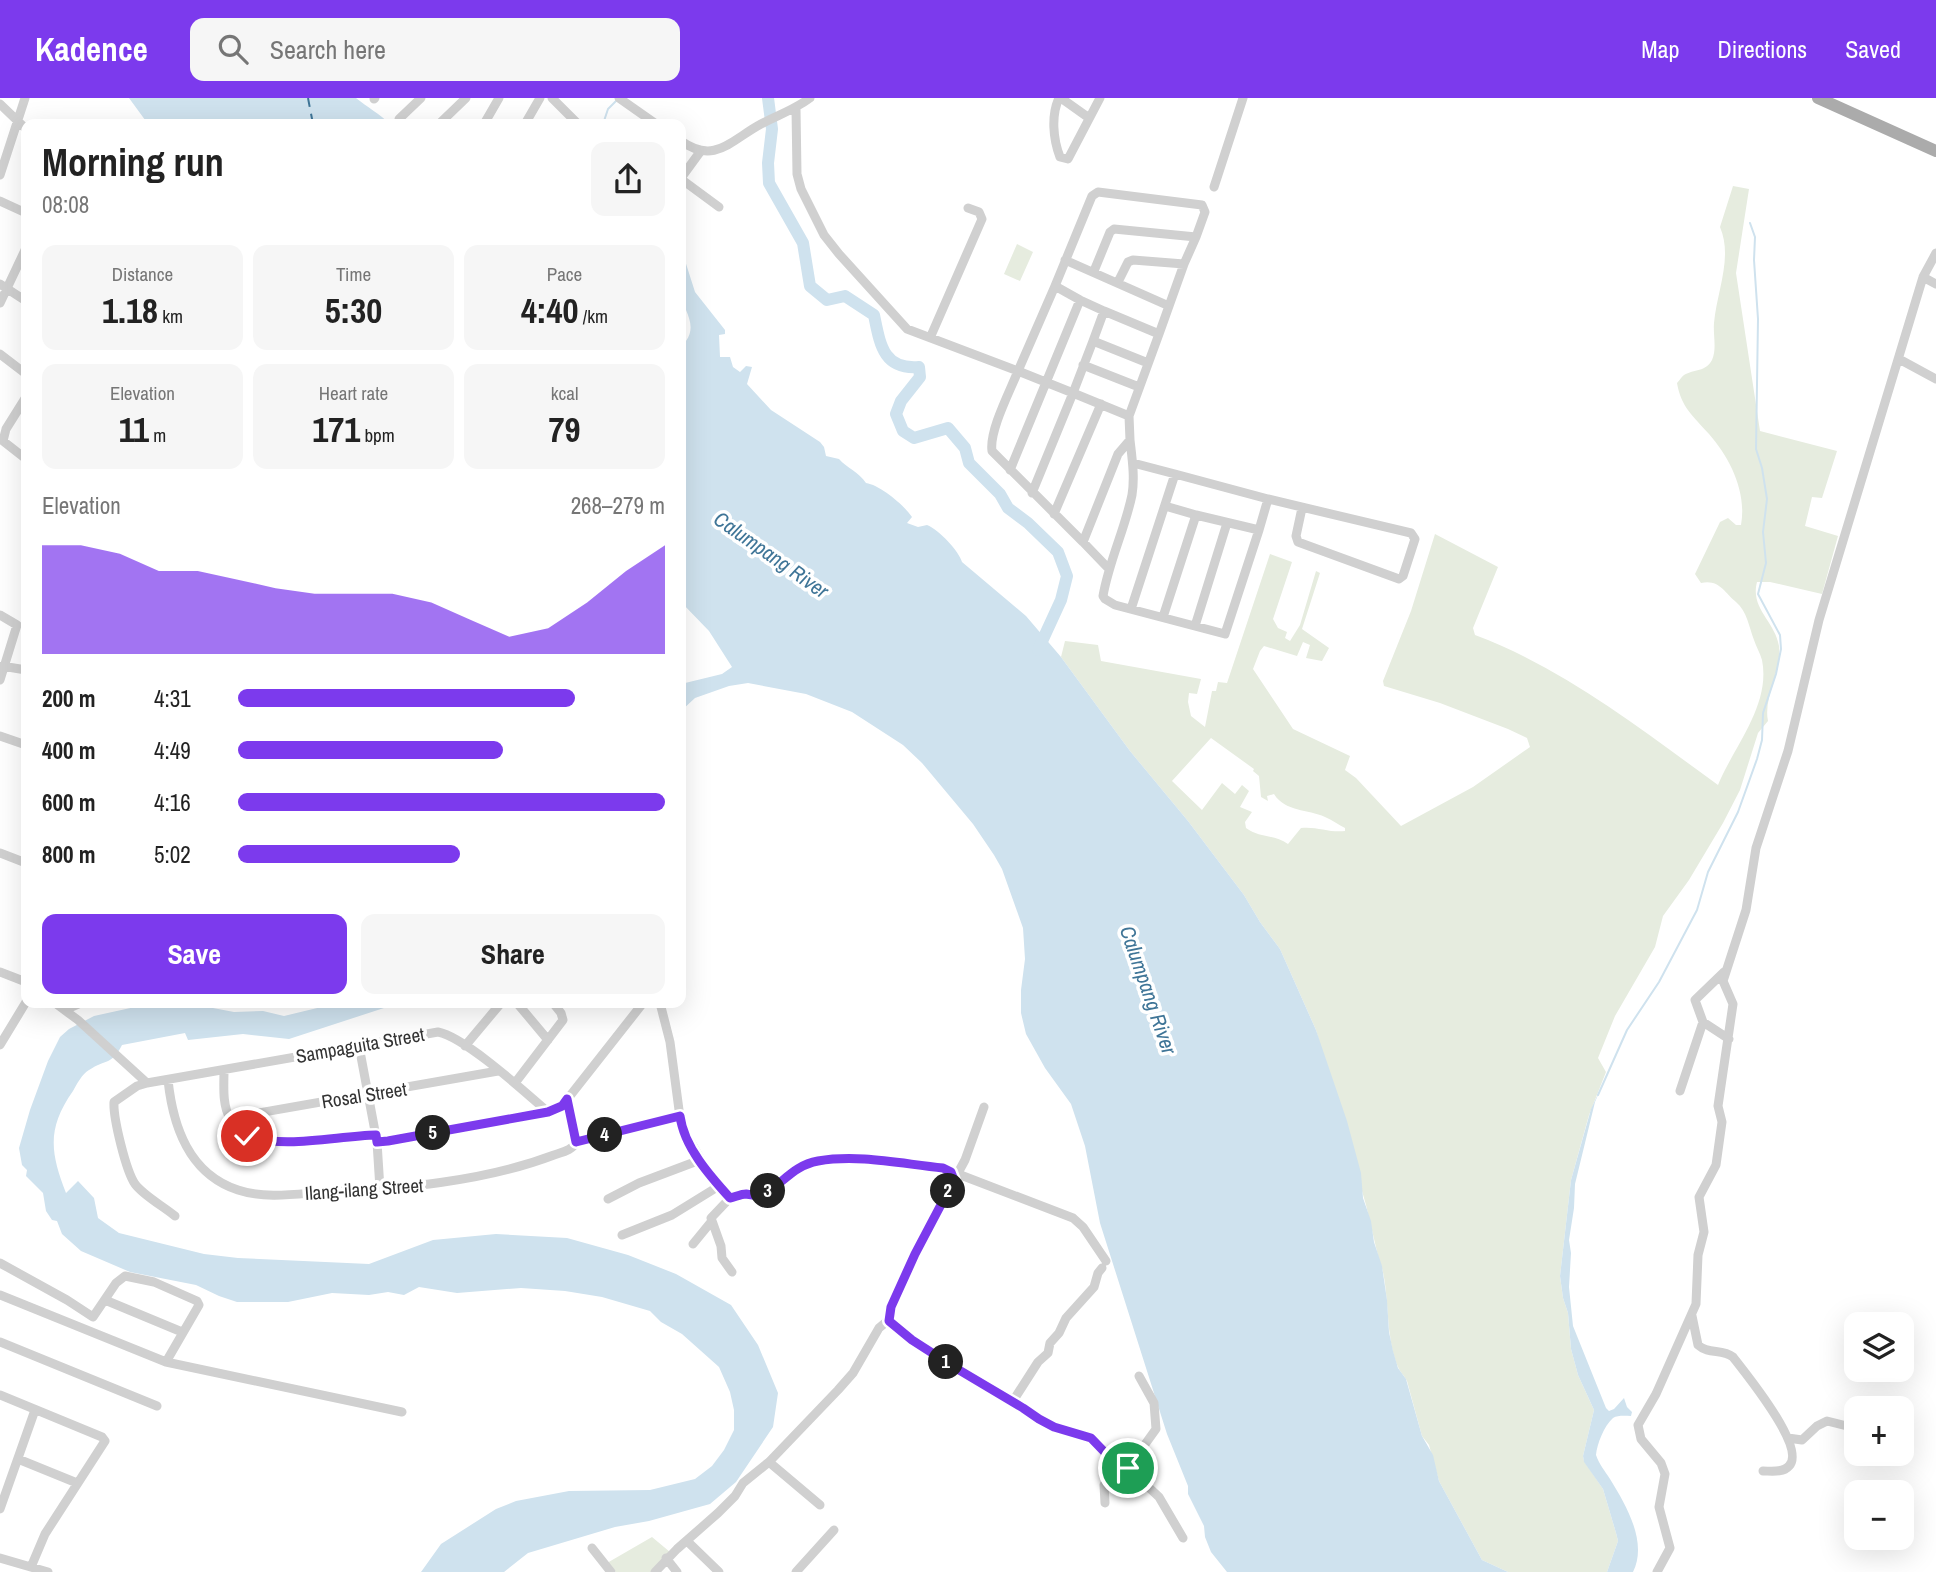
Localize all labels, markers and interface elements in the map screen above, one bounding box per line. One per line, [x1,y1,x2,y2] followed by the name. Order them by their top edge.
[190,18,680,81] search box
[35,27,148,71] text: Kadence
[214,30,252,68] icon: search
[270,32,386,67] text: Search here
[1641,33,1679,65] text: Map
[1717,33,1807,65] text: Directions
[1845,33,1901,65] text: Saved
[42,137,224,188] text: Morning run
[591,142,665,216] button: share
[42,189,89,220] text: 08:08
[112,261,173,287] text: Distance
[336,261,371,287] text: Time
[547,261,582,287] text: Pace
[102,287,158,334] text: 1.18
[325,287,382,334] text: 5:30
[521,287,579,334] text: 4:40
[158,303,183,329] text: km
[579,303,608,329] text: /km
[110,380,175,406] text: Elevation
[319,380,388,406] text: Heart rate
[551,380,578,406] text: kcal
[119,406,149,453] text: 11
[312,406,360,453] text: 171
[549,406,580,453] text: 79
[149,422,166,448] text: m
[360,422,395,448] text: bpm
[42,490,121,521] text: Elevation
[571,490,665,521] text: 268–279 m
[708,504,836,606] water label: Calumpang River
[42,683,95,714] text: 200 m
[154,683,191,714] text: 4:31
[42,735,95,766] text: 400 m
[154,735,191,766] text: 4:49
[42,787,95,818] text: 600 m
[154,787,191,818] text: 4:16
[42,839,95,870] text: 800 m
[154,839,191,870] text: 5:02
[42,914,347,994] button: Save
[361,914,665,994] button: Share
[1113,922,1184,1059] water label: Calumpang River
[294,1021,427,1069] street label: Sampaguita Street
[320,1075,409,1115] street label: Rosal Street
[217,1106,277,1166] pin
[416,1116,450,1150] pin: 5
[228,1117,266,1155] icon: check
[588,1118,622,1152] pin: 4
[428,1119,437,1145] text: 5
[600,1121,609,1147] text: 4
[304,1172,425,1206] street label: Ilang-ilang Street
[750,1174,786,1208] pin: 3
[930,1174,965,1208] pin: 2
[763,1177,772,1203] text: 3
[943,1177,952,1203] text: 2
[1844,1312,1914,1550] map controls
[1844,1312,1914,1382] button: layers
[928,1344,964,1380] pin: 1
[941,1348,950,1374] text: 1
[1844,1396,1914,1466] button: +
[1098,1438,1158,1498] pin
[1109,1449,1147,1487] icon: arrive
[1844,1480,1914,1550] button: −

